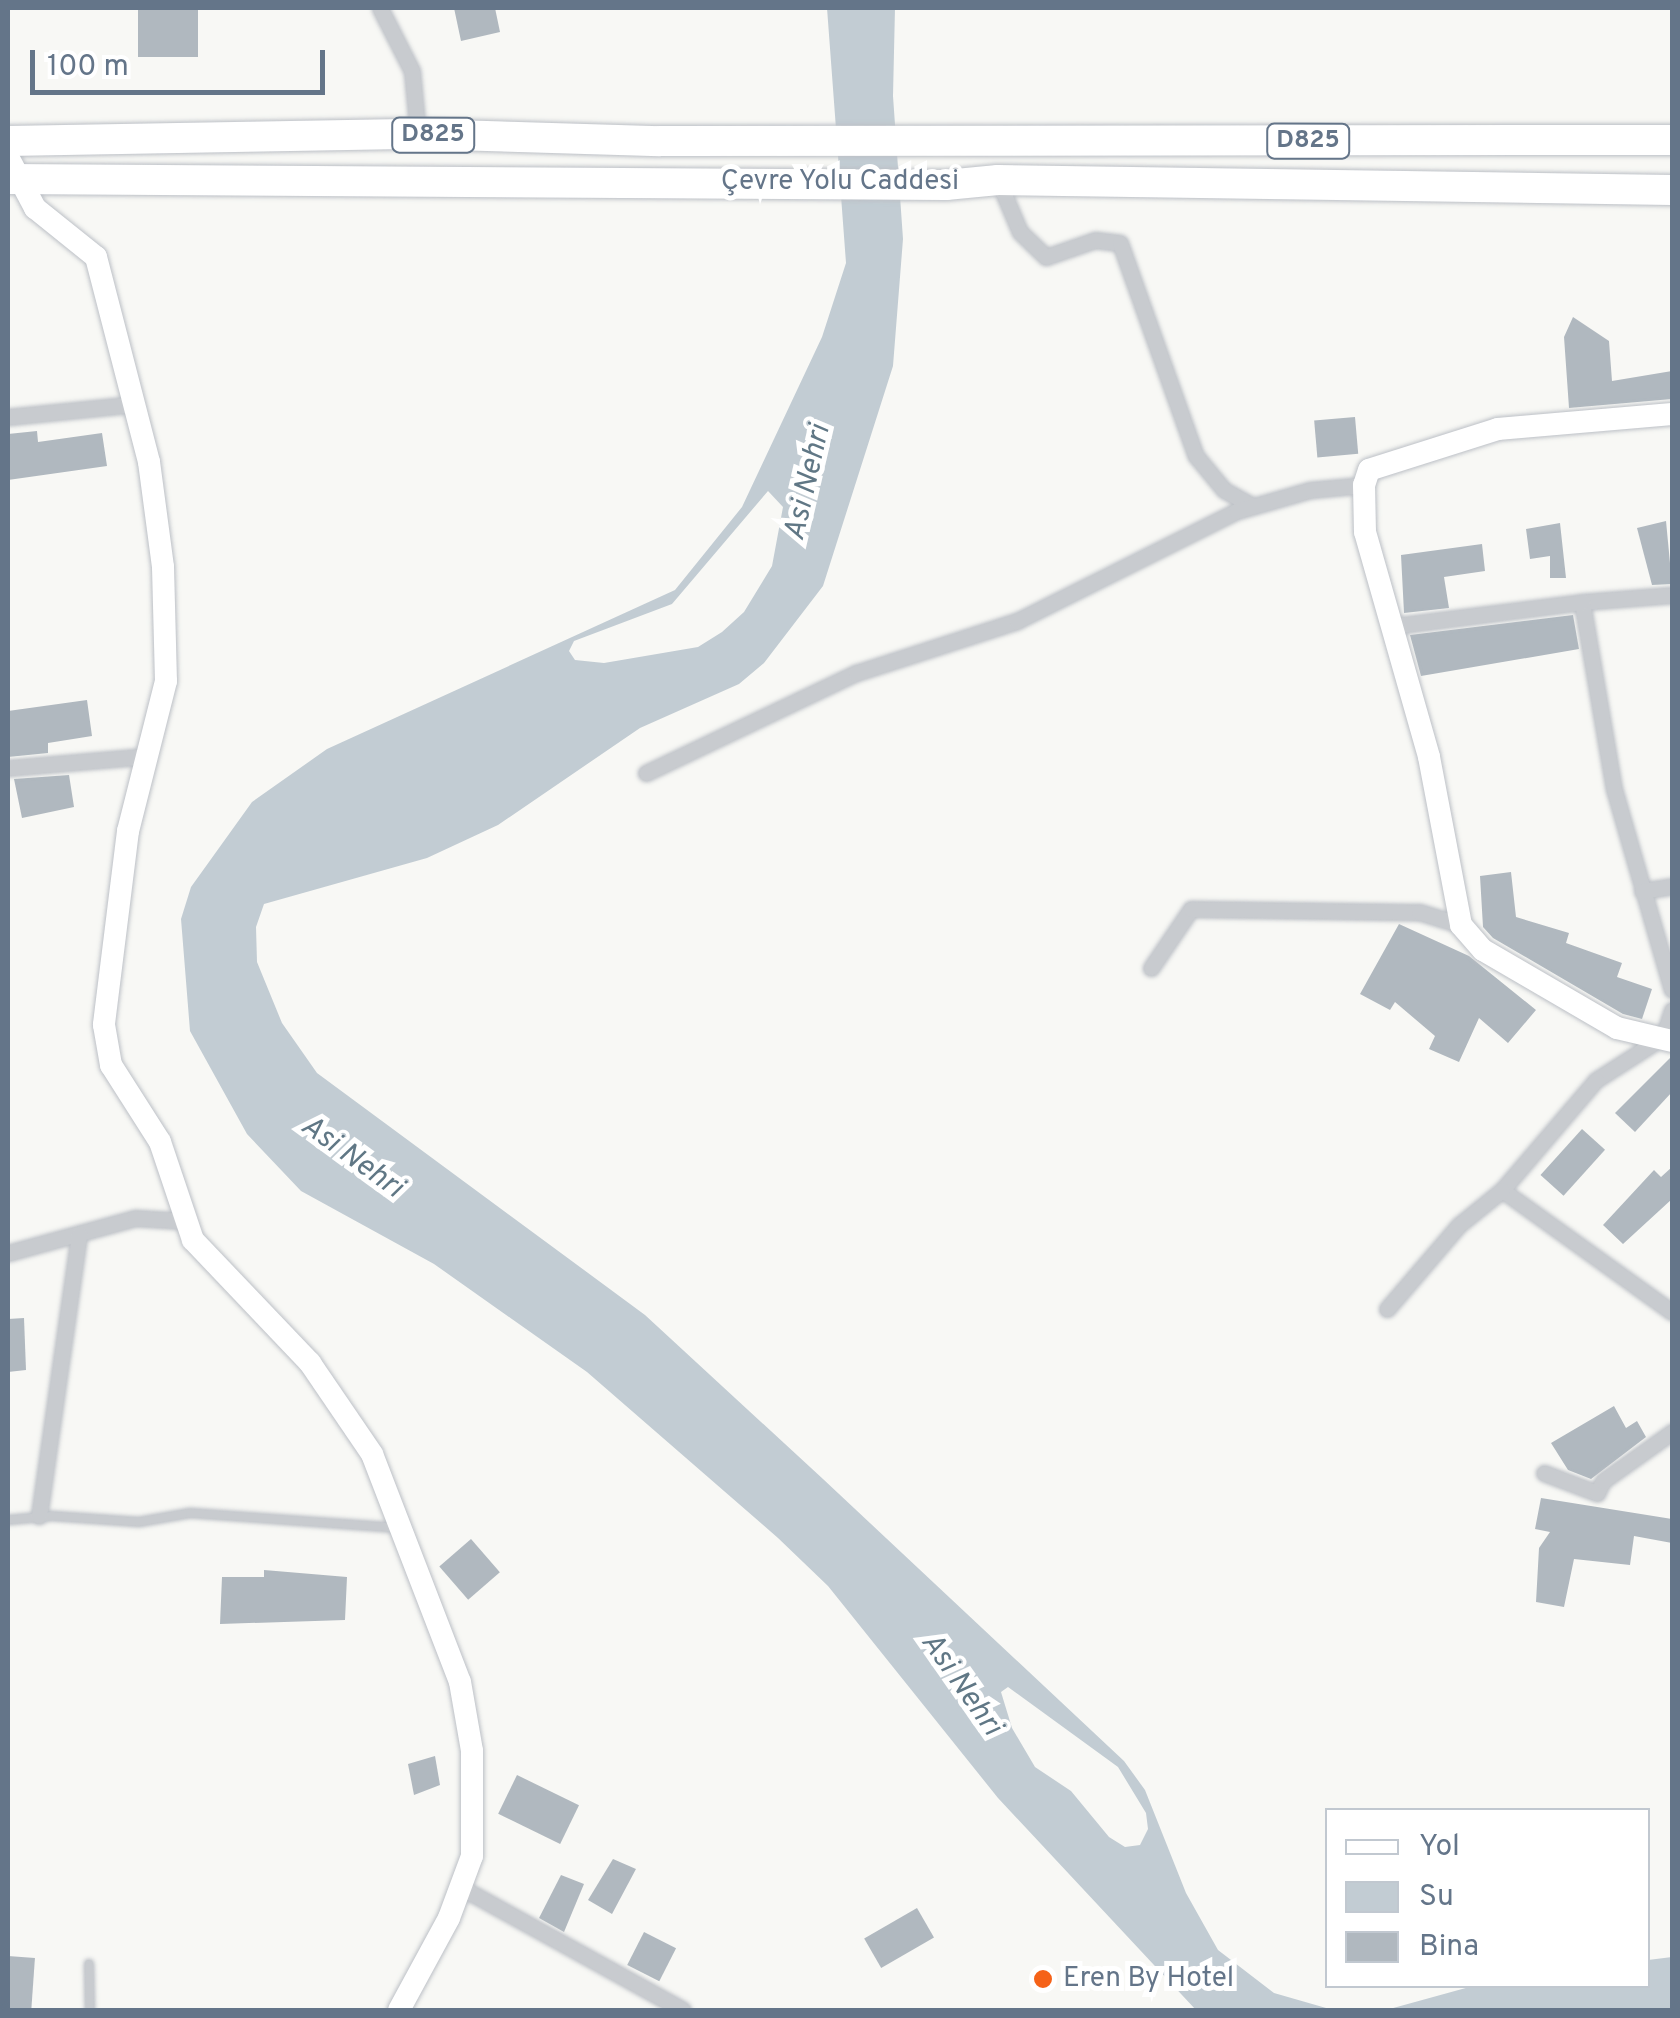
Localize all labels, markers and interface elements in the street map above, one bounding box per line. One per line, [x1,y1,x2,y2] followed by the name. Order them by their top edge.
[35,30,330,92] scale bar
[47,49,129,86] text: 100 m
[390,115,476,155] road number: D825
[1266,121,1350,161] road number: D825
[720,165,960,199] street label: Çevre Yolu Caddesi
[778,422,840,544] water label: Asi Nehri
[293,1109,409,1207] water label: Asi Nehri
[912,1626,1008,1744] water label: Asi Nehri
[1325,1808,1650,1988] legend
[1419,1829,1460,1866] text: Yol
[1419,1879,1454,1916] text: Su
[1419,1929,1479,1966] text: Bina
[1063,1962,1234,1996] place label: Eren By Hotel
[1032,1968,1054,1990] marker: Eren By Hotel

